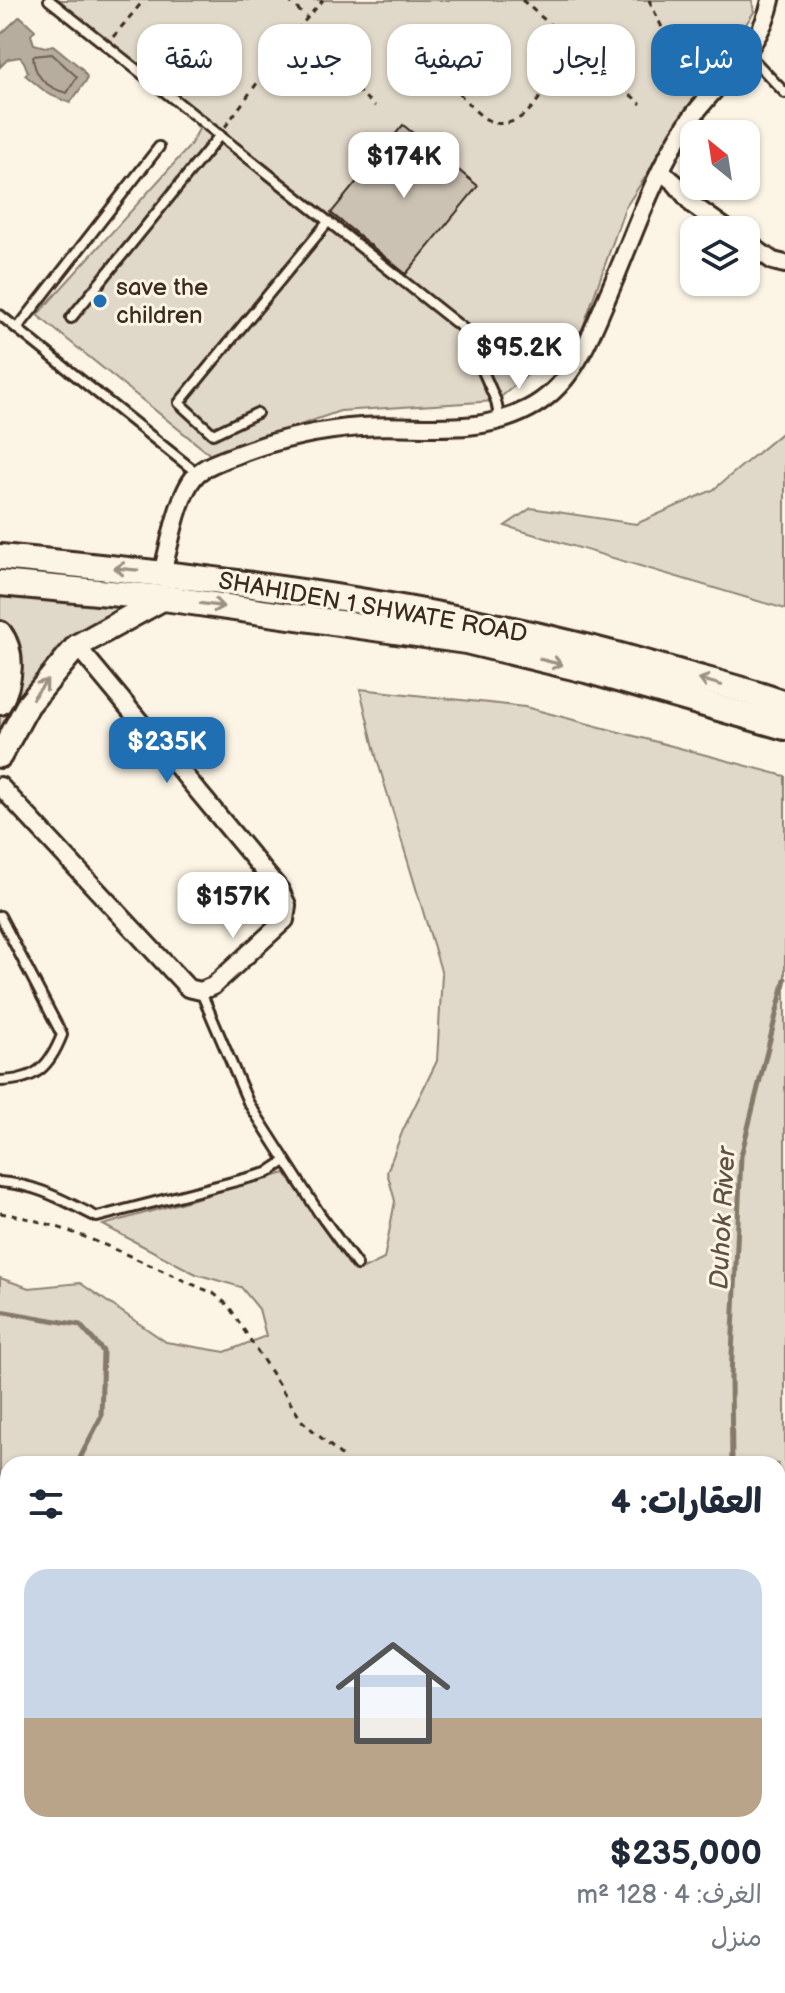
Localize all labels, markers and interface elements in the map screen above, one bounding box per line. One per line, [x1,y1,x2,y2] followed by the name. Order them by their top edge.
[137,24,242,96] chip: شقة
[258,24,371,96] chip: جديد
[387,24,511,96] chip: تصفية
[527,24,635,96] chip: إيجار
[651,24,762,96] chip: شراء
[680,120,760,200] north arrow
[680,120,760,296] map controls
[348,132,460,200] pin: $174K
[366,142,442,173] text: $174K
[680,216,760,296] button: layers
[116,273,208,330] place label: save the children
[91,292,109,310] marker: save the children
[454,323,584,391] pin: $95.2K
[476,333,562,364] text: $95.2K
[113,561,140,576] one-way arrow
[216,566,529,649] street label: SHAHIDEN 1 SHWATE ROAD
[199,598,224,613] one-way arrow
[537,655,563,670] one-way arrow
[698,673,724,688] one-way arrow
[32,679,49,700] one-way arrow
[111,717,223,785] pin: $235K
[127,727,207,758] text: $235K
[177,872,289,940] pin: $157K
[195,882,271,913] text: $157K
[704,1144,743,1290] water label: Duhok River
[24,1482,68,1526] icon: filters
[611,1482,762,1523] text: العقارات: 4
[321,1621,465,1765] icon: home
[610,1833,762,1874] text: $235,000
[577,1880,762,1911] text: الغرف: 4 · 128 m²
[711,1923,762,1954] text: منزل

